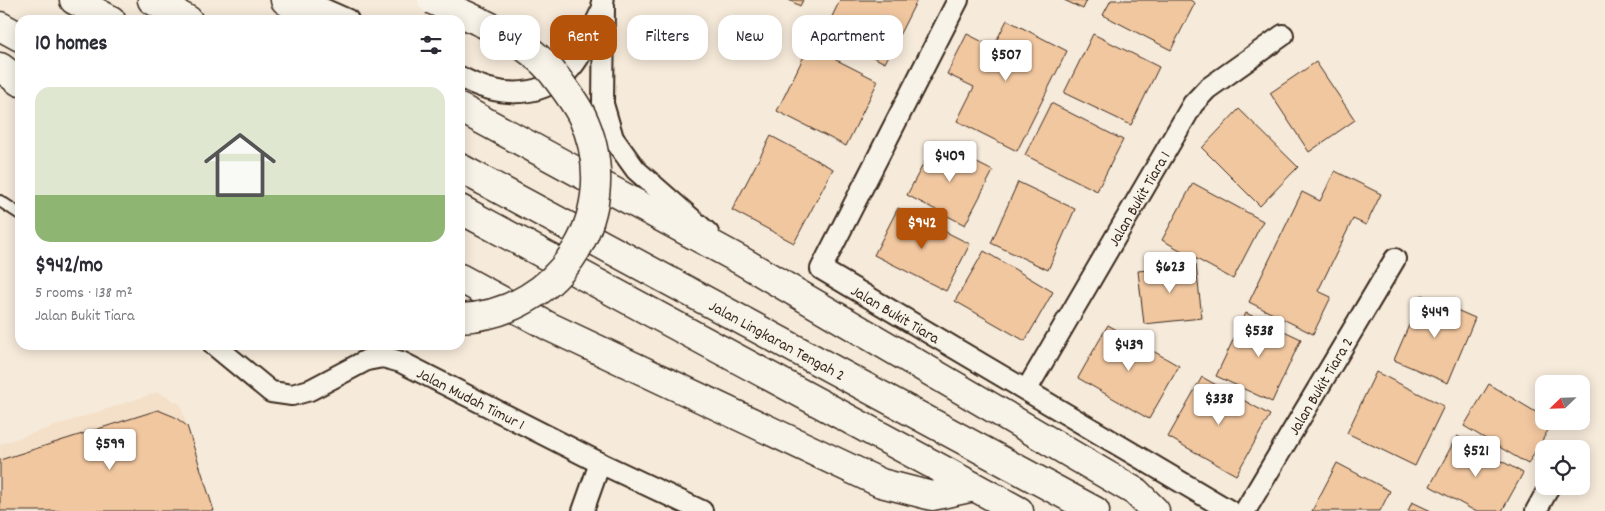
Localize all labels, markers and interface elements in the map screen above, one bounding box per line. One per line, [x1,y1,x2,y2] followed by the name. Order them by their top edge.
[480,15,540,60] chip: Buy
[550,15,617,60] chip: Rent
[627,15,708,60] chip: Filters
[718,15,782,60] chip: New
[792,15,903,60] chip: Apartment
[35,30,107,60] text: 10 homes
[417,31,445,59] icon: filters
[976,39,1036,82] pin: $507
[991,44,1021,67] text: $507
[195,120,285,210] icon: home
[920,140,980,183] pin: $409
[935,145,965,168] text: $409
[1104,147,1177,251] street label: Jalan Bukit Tiara 1
[892,208,952,250] pin: $942
[907,212,937,235] text: $942
[35,252,103,282] text: $942/mo
[1140,252,1200,294] pin: $623
[1155,256,1185,279] text: $623
[846,280,944,351] street label: Jalan Bukit Tiara
[35,282,132,305] text: 5 rooms · 138 m²
[704,296,849,388] street label: Jalan Lingkaran Tengah 2
[1405,296,1465,339] pin: $449
[1421,301,1449,324] text: $449
[35,305,135,328] text: Jalan Bukit Tiara
[1229,316,1289,358] pin: $538
[1244,320,1274,343] text: $538
[1099,330,1159,372] pin: $439
[1114,334,1144,357] text: $439
[1284,334,1360,440] street label: Jalan Bukit Tiara 2
[412,363,528,437] street label: Jalan Mudah Timur 1
[1535,375,1590,430] north arrow
[1535,375,1590,495] map controls
[1189,384,1249,426] pin: $338
[1205,388,1233,411] text: $338
[80,428,140,471] pin: $599
[95,433,125,456] text: $599
[1446,436,1506,478] pin: $521
[1463,440,1489,463] text: $521
[1535,440,1590,495] button: locate

